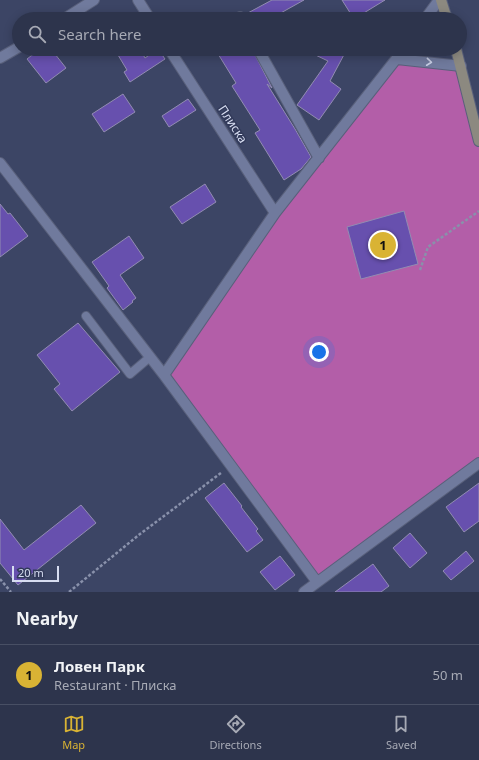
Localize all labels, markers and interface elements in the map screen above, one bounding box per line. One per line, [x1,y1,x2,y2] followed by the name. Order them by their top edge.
[12,12,467,56] search box
[26,23,48,45] icon: search
[58,24,141,44] text: Search here
[426,58,432,67] one-way arrow
[214,102,252,146] street label: Плиска
[370,230,396,260] pin: 1
[309,342,329,362] your location
[12,564,59,583] scale bar
[18,565,44,580] text: 20 m
[16,607,78,630] text: Nearby
[54,656,145,676] text: Ловен Парк
[25,666,33,684] text: 1
[433,666,463,684] text: 50 m
[54,676,177,694] text: Restaurant · Плиска
[62,713,85,752] tab: Map
[209,713,262,752] tab: Directions
[386,713,417,752] tab: Saved

